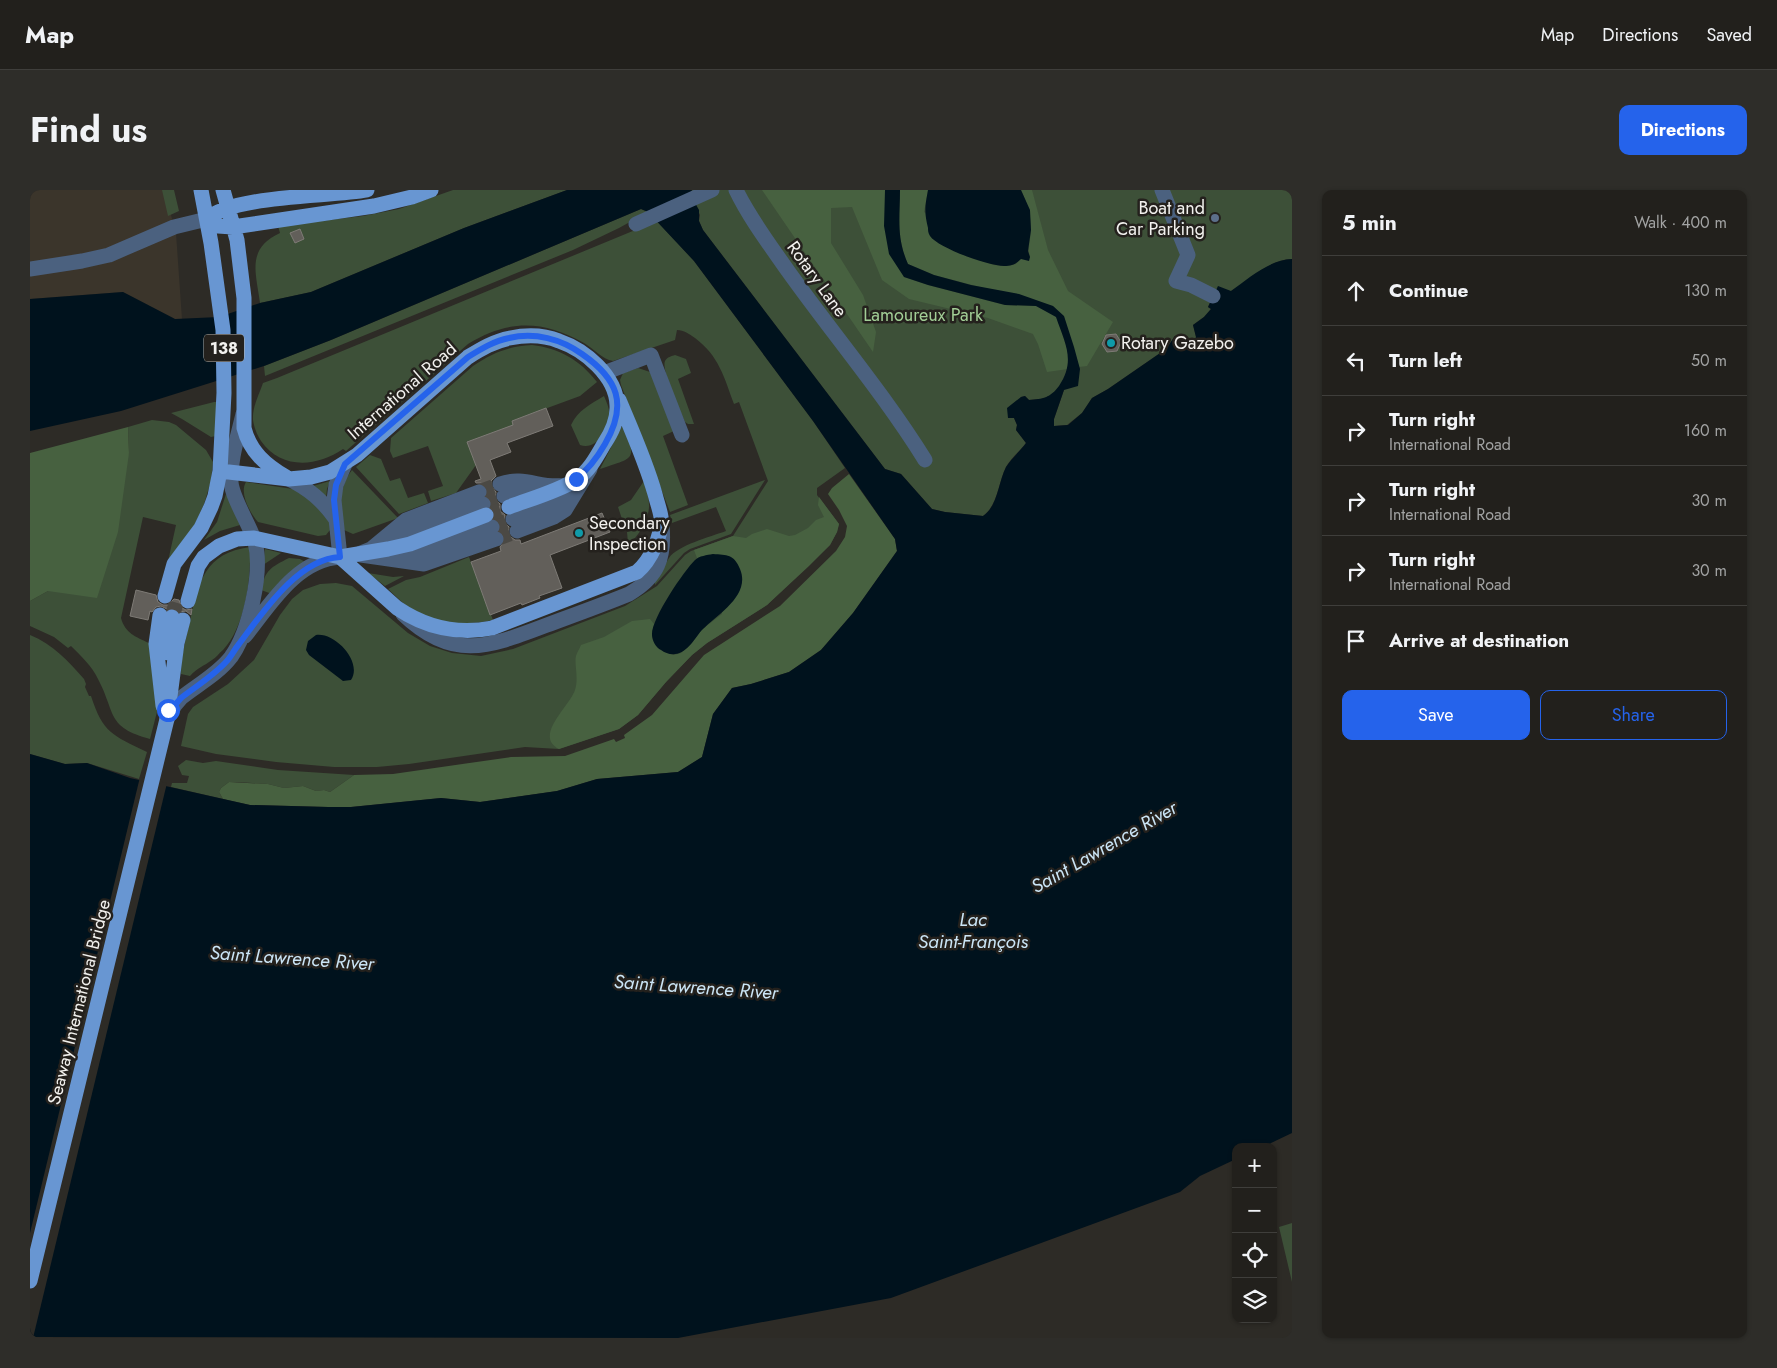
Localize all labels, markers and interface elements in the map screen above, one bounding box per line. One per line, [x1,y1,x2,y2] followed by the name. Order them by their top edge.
[25,17,74,52] text: Map
[1541,22,1574,48] text: Map
[1602,22,1678,48] text: Directions
[1706,22,1752,48] text: Saved
[30,105,147,155] text: Find us
[1619,105,1747,155] button: Directions
[1116,195,1205,242] place label: Boat and Car Parking
[1342,208,1397,238] text: 5 min
[1634,211,1727,234] text: Walk · 400 m
[1209,212,1221,224] marker: Boat and Car Parking
[781,236,853,322] street label: Rotary Lane
[1342,277,1370,305] icon: ahead
[1389,277,1468,304] text: Continue
[1684,279,1727,302] text: 130 m
[863,302,983,328] park label: Lamoureux Park
[1121,330,1234,356] place label: Rotary Gazebo
[204,334,244,362] road number: 138
[342,336,462,446] street label: International Road
[1105,337,1117,349] marker: Rotary Gazebo
[1342,347,1370,375] icon: left
[1389,347,1462,374] text: Turn left
[1691,349,1727,372] text: 50 m
[1389,406,1475,433] text: Turn right
[1342,417,1370,445] icon: right
[1684,419,1727,442] text: 160 m
[1389,433,1511,456] text: International Road
[565,468,588,491] route end
[1389,476,1475,503] text: Turn right
[1342,487,1370,515] icon: right
[1691,489,1727,512] text: 30 m
[1389,503,1511,526] text: International Road
[589,510,670,557] place label: Secondary Inspection
[573,527,585,539] marker: Secondary Inspection
[1389,546,1475,573] text: Turn right
[1342,557,1370,585] icon: right
[1691,559,1727,582] text: 30 m
[1389,573,1511,596] text: International Road
[1342,627,1370,655] icon: arrive
[1389,627,1569,654] text: Arrive at destination
[1342,690,1530,740] button: Save
[1540,690,1727,740] button: Share
[157,699,180,722] route start
[1026,793,1183,900] water label: Saint Lawrence River
[41,897,117,1107] street label: Seaway International Bridge
[918,906,1028,955] water label: Lac Saint-François
[209,939,377,977] water label: Saint Lawrence River
[613,968,781,1006] water label: Saint Lawrence River
[1232,1143,1277,1323] map controls
[1232,1143,1277,1188] button: +
[1232,1188,1277,1233] button: −
[1232,1233,1277,1278] button: locate
[1232,1278,1277,1323] button: layers

